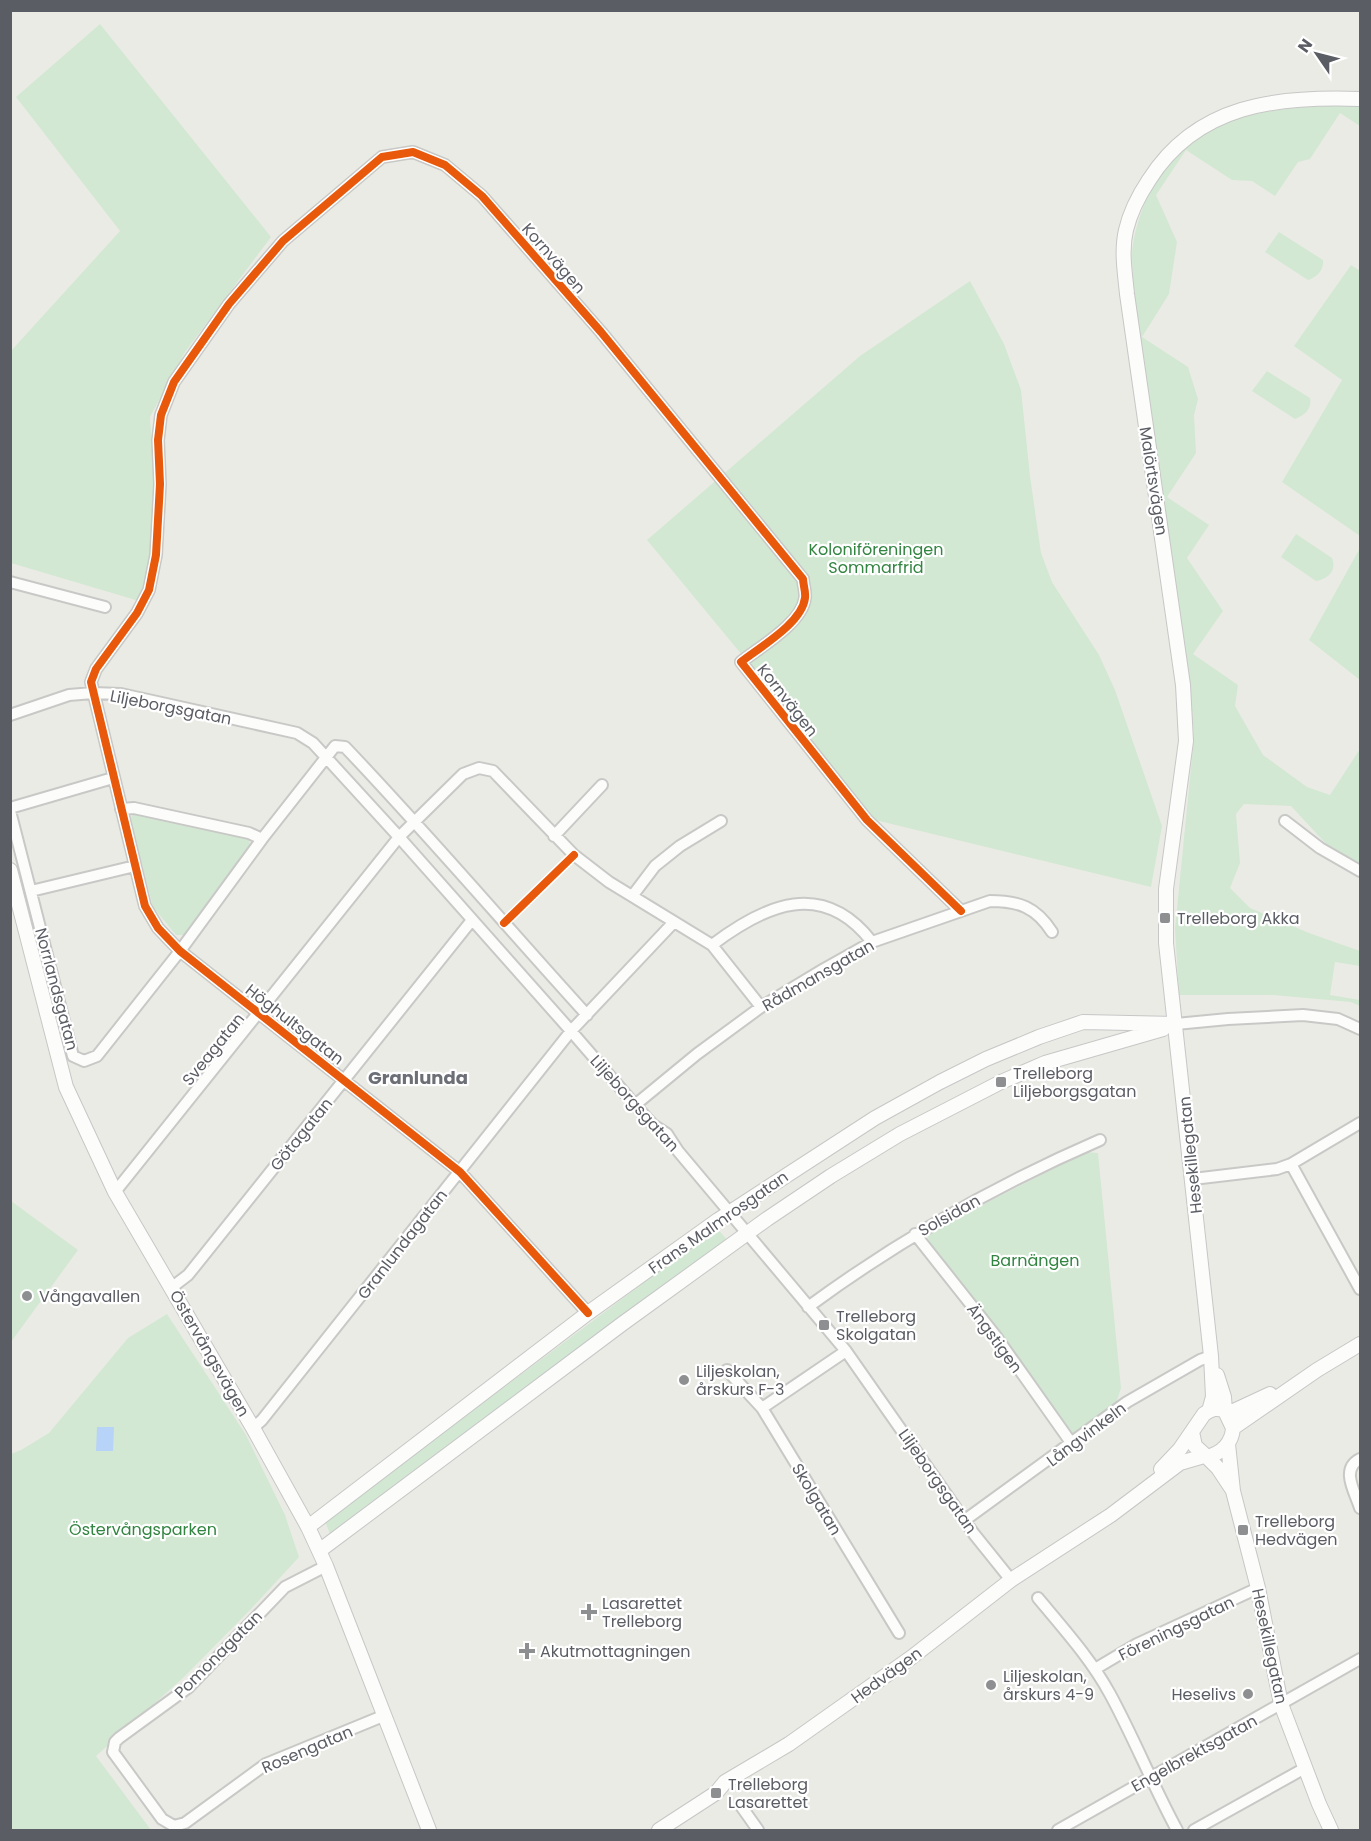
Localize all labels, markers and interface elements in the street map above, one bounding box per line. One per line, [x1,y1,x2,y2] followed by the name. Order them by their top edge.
[1287,24,1347,84] north arrow
[1292,34,1318,57] text: N
[516,218,591,299] street label: Kornvägen
[1134,425,1173,537] street label: Malörtsvägen
[809,538,943,579] park label: Koloniföreningen Sommarfrid
[752,659,823,742] street label: Kornvägen
[108,684,234,731] street label: Liljeborgsgatan
[1177,907,1300,930] place label: Trelleborg Akka
[1158,911,1172,925] marker: Trelleborg Akka
[29,925,84,1053] street label: Norrlandsgatan
[758,934,878,1017] street label: Rådmansgatan
[241,979,349,1070] street label: Höghultsgatan
[177,1008,250,1091] street label: Sveagatan
[585,1050,684,1157] street label: Liljeborgsgatan
[1013,1062,1136,1103] place label: Trelleborg Liljeborgsgatan
[368,1065,468,1090] district label: Granlunda
[994,1075,1008,1089] marker: Trelleborg Liljeborgsgatan
[265,1093,338,1176] street label: Götagatan
[1173,1095,1208,1215] street label: Hesekillegatan
[644,1165,793,1279] street label: Frans Malmrosgatan
[352,1184,453,1304] street label: Granlundagatan
[914,1189,984,1242] street label: Solsidan
[991,1249,1079,1272] park label: Barnängen
[39,1285,140,1308] place label: Vångavallen
[164,1286,255,1421] street label: Östervångsvägen
[20,1289,34,1303] marker: Vångavallen
[962,1299,1028,1378] street label: Ängstigen
[836,1305,916,1346] place label: Trelleborg Skolgatan
[817,1318,831,1332] marker: Trelleborg Skolgatan
[696,1360,785,1401] place label: Liljeskolan, årskurs F-3
[677,1373,691,1387] marker: Liljeskolan, årskurs F-3
[1042,1397,1131,1472] street label: Långvinkeln
[893,1424,982,1538] street label: Liljeborgsgatan
[786,1459,847,1540] street label: Skolgatan
[1255,1510,1338,1551] place label: Trelleborg Hedvägen
[69,1518,217,1541] park label: Östervångsparken
[1236,1523,1250,1537] marker: Trelleborg Hedvägen
[1246,1586,1293,1706] street label: Hesekillegatan
[1114,1590,1238,1666] street label: Föreningsgatan
[602,1592,682,1633] place label: Lasarettet Trelleborg
[580,1603,598,1621] marker: Lasarettet Trelleborg
[169,1605,267,1703] street label: Pomonagatan
[540,1640,690,1663] place label: Akutmottagningen
[518,1642,536,1660] marker: Akutmottagningen
[846,1642,926,1709] street label: Hedvägen
[1003,1665,1094,1706] place label: Liljeskolan, årskurs 4-9
[984,1678,998,1692] marker: Liljeskolan, årskurs 4-9
[1172,1683,1236,1706] place label: Heselivs
[1241,1687,1255,1701] marker: Heselivs
[1127,1709,1261,1798] street label: Engelbrektsgatan
[258,1720,356,1779] street label: Rosengatan
[728,1773,808,1814] place label: Trelleborg Lasarettet
[709,1786,723,1800] marker: Trelleborg Lasarettet

